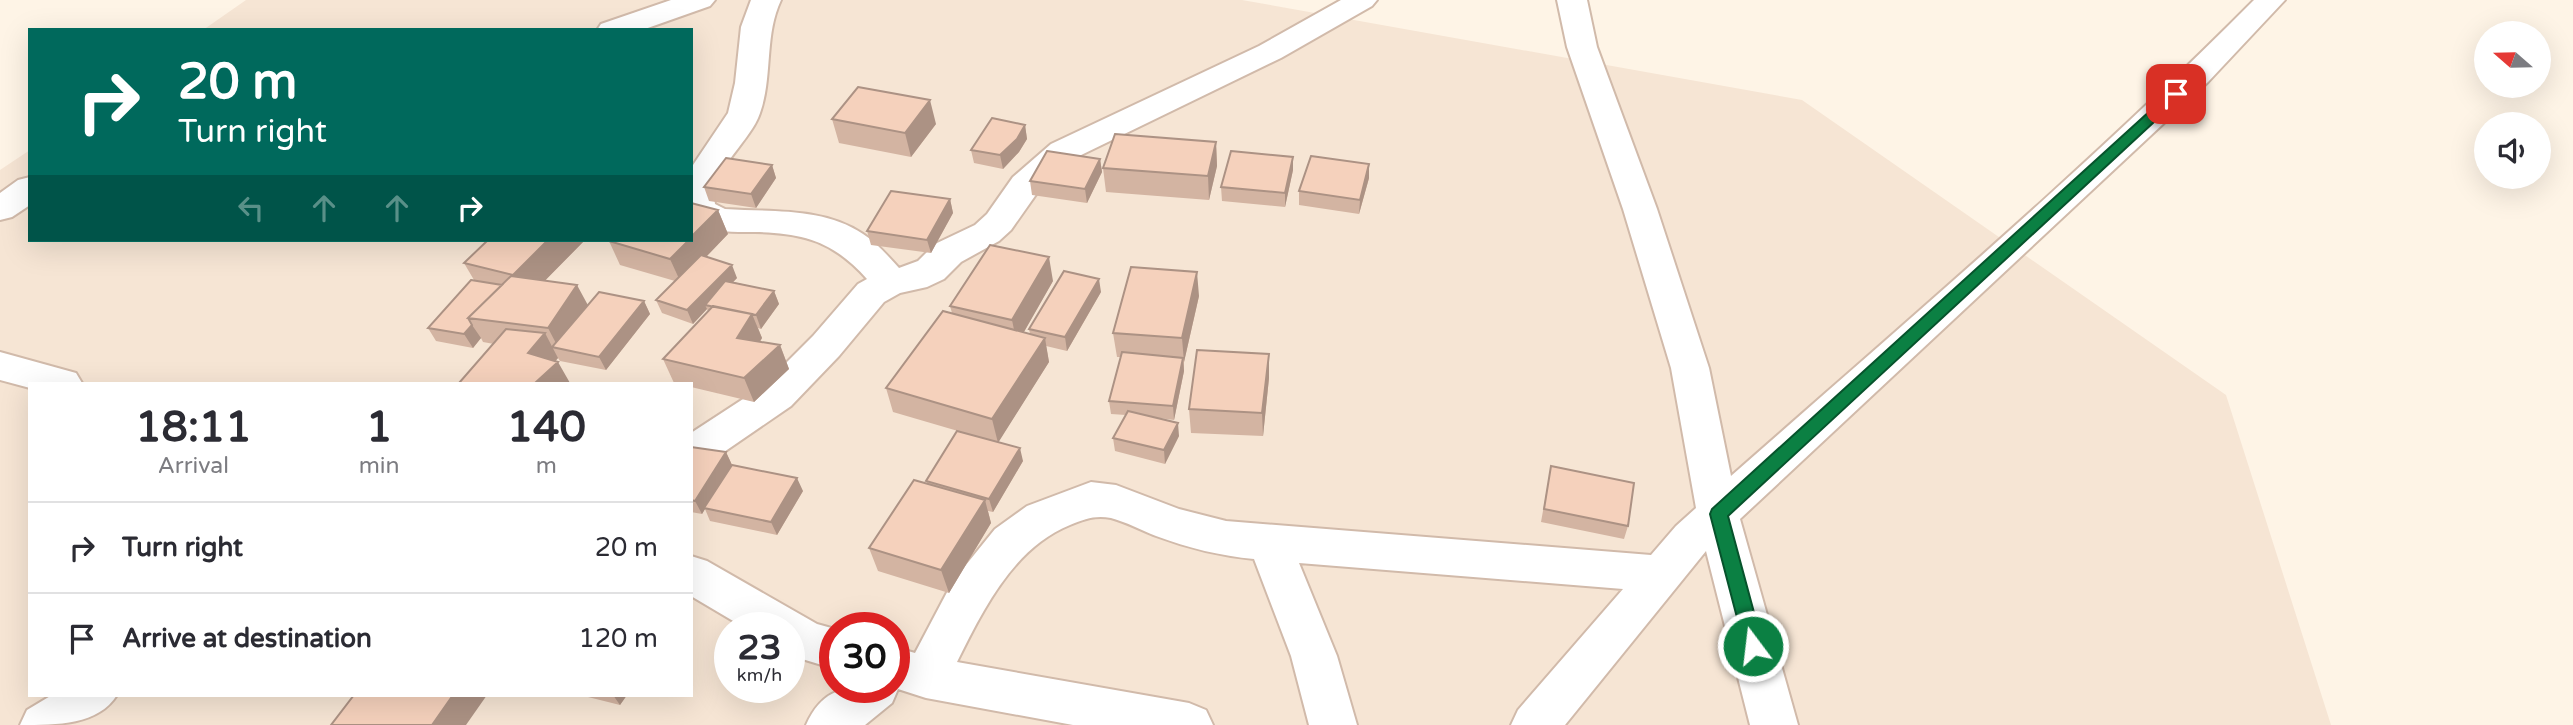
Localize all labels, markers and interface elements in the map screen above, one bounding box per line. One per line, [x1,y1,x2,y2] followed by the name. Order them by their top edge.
[2474,21,2552,98] north arrow
[2474,21,2551,189] map controls
[178,53,297,112] text: 20 m
[63,56,154,147] icon: right
[2146,64,2206,124] pin
[2157,75,2195,113] icon: arrive
[2474,112,2551,189] button: sound
[178,113,327,151] text: Turn right
[232,189,270,227] icon: left
[305,189,343,227] icon: ahead
[378,189,416,227] icon: ahead
[451,189,489,227] icon: right
[135,402,252,453] text: 18:11
[366,402,392,453] text: 1
[507,402,586,453] text: 140
[158,452,229,480] text: Arrival
[359,452,400,480] text: min
[536,452,557,480] text: m
[63,529,101,567] icon: right
[122,532,243,563] text: Turn right
[595,532,658,563] text: 20 m
[1716,609,1790,683] position arrow
[819,612,910,703] speed limit sign: 30
[63,620,101,658] icon: arrive
[122,623,372,654] text: Arrive at destination
[578,623,658,654] text: 120 m
[738,627,781,669] text: 23
[737,664,782,686] text: km/h

